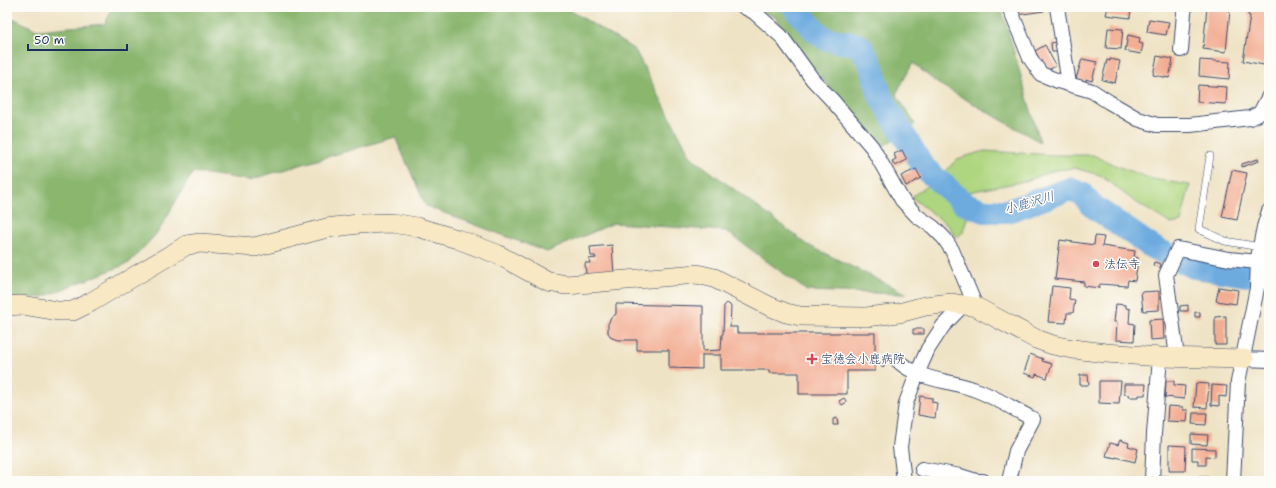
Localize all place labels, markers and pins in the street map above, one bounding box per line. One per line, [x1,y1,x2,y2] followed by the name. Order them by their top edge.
[1104,256,1140,272] place label: 法伝寺
[1091,259,1101,269] marker: 法伝寺
[821,351,905,367] place label: 宝徳会小鹿病院
[806,353,818,365] marker: 宝徳会小鹿病院

